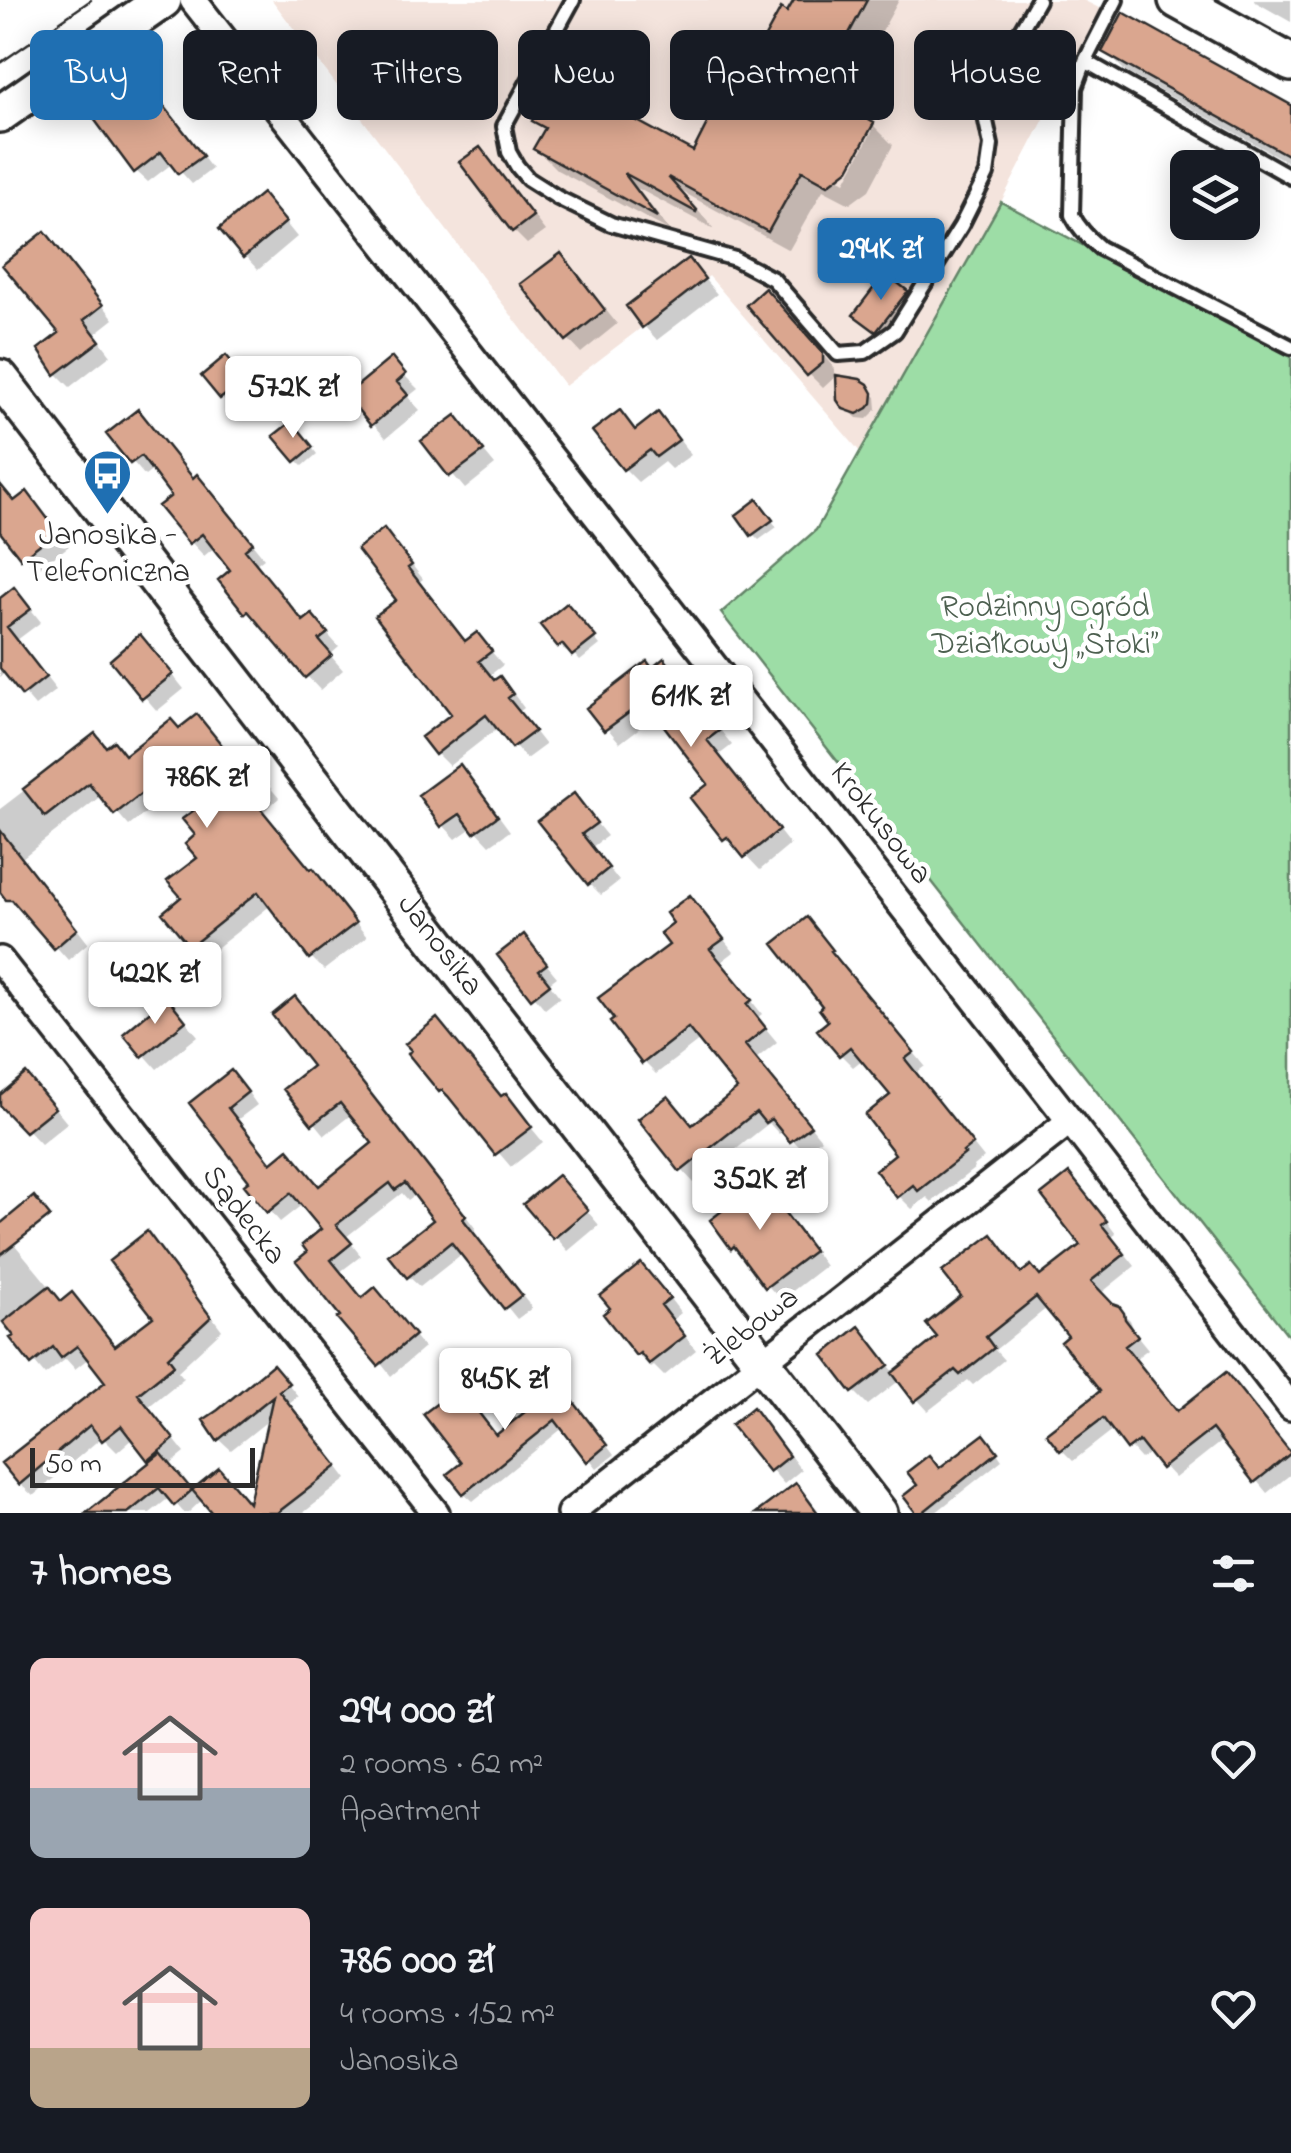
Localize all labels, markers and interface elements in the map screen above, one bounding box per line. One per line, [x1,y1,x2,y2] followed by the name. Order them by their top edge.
[30,30,163,120] chip: Buy
[183,30,317,120] chip: Rent
[337,30,498,120] chip: Filters
[518,30,650,120] chip: New
[670,30,894,120] chip: Apartment
[914,30,1076,120] chip: House
[1170,150,1260,240] map controls
[1170,150,1260,240] button: layers
[789,218,973,303] pin: 294K zł
[840,227,922,274] text: 294K zł
[201,356,385,441] pin: 572K zł
[247,365,339,412] text: 572K zł
[82,448,134,516] bus stop icon: Janosika - Telefoniczna
[26,513,190,597] place label: Janosika - Telefoniczna
[931,585,1159,669] park label: Rodzinny Ogród Działkowy „Stoki”
[599,665,783,750] pin: 611K zł
[652,674,730,721] text: 611K zł
[115,746,299,831] pin: 786K zł
[817,753,943,895] street label: Krokusowa
[165,755,249,802] text: 786K zł
[385,884,495,1007] street label: Janosika
[63,942,247,1027] pin: 422K zł
[110,951,200,998] text: 422K zł
[668,1148,852,1233] pin: 352K zł
[189,1156,297,1276] street label: Sądecka
[714,1157,806,1204] text: 352K zł
[694,1276,810,1380] street label: Żlebowa
[413,1348,597,1433] pin: 845K zł
[461,1357,549,1404] text: 845K zł
[30,1443,255,1488] scale bar
[45,1445,102,1486] text: 50 m
[30,1543,172,1604] text: 7 homes
[1206,1546,1261,1601] icon: filters
[340,1681,493,1742] text: 294 000 zł
[110,1698,230,1818] icon: home
[1206,1731,1261,1786] icon: heart
[340,1742,543,1789] text: 2 rooms · 62 m²
[340,1789,481,1836] text: Apartment
[340,1931,494,1992] text: 786 000 zł
[110,1948,230,2068] icon: home
[1206,1981,1261,2036] icon: heart
[340,1992,555,2039] text: 4 rooms · 152 m²
[340,2039,459,2086] text: Janosika

